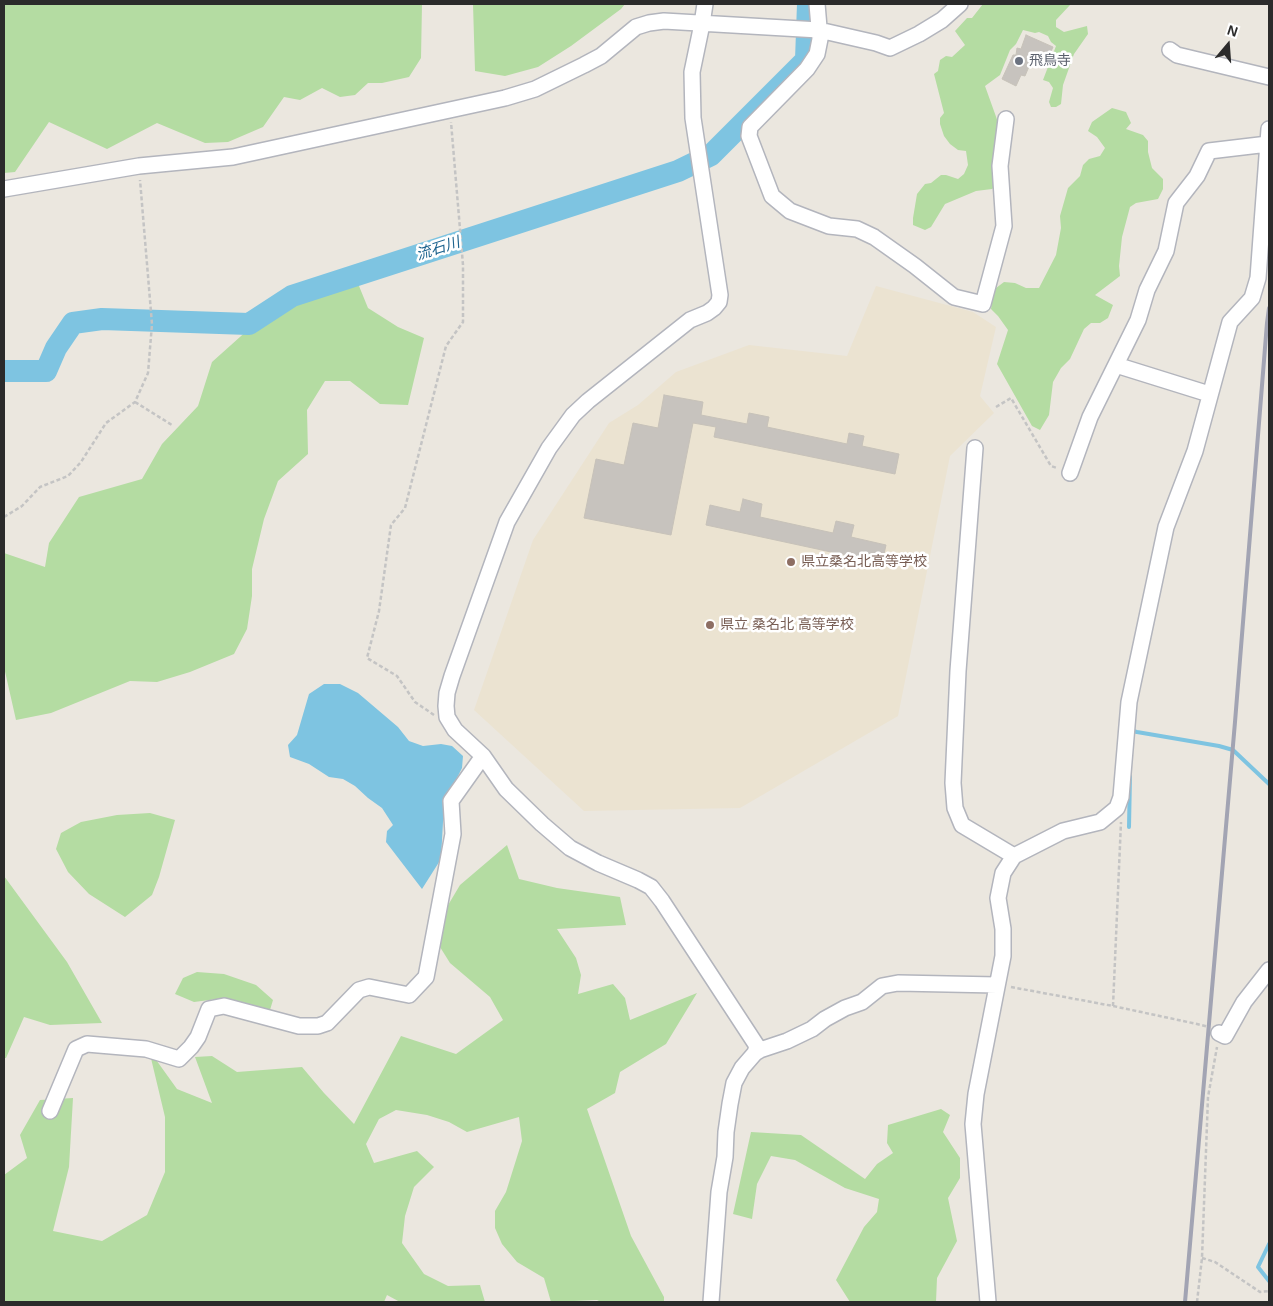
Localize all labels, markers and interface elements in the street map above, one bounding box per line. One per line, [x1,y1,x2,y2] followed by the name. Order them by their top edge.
[1203,20,1253,70] north arrow
[1225,22,1240,40] text: N
[1029,53,1071,69] place label: 飛鳥寺
[1013,55,1025,67] marker: 飛鳥寺
[414,233,462,265] water label: 流石川
[801,554,927,570] place label: 県立桑名北高等学校
[785,556,797,568] marker: 県立桑名北高等学校
[720,617,854,633] place label: 県立 桑名北 高等学校
[704,619,716,631] marker: 県立 桑名北 高等学校

